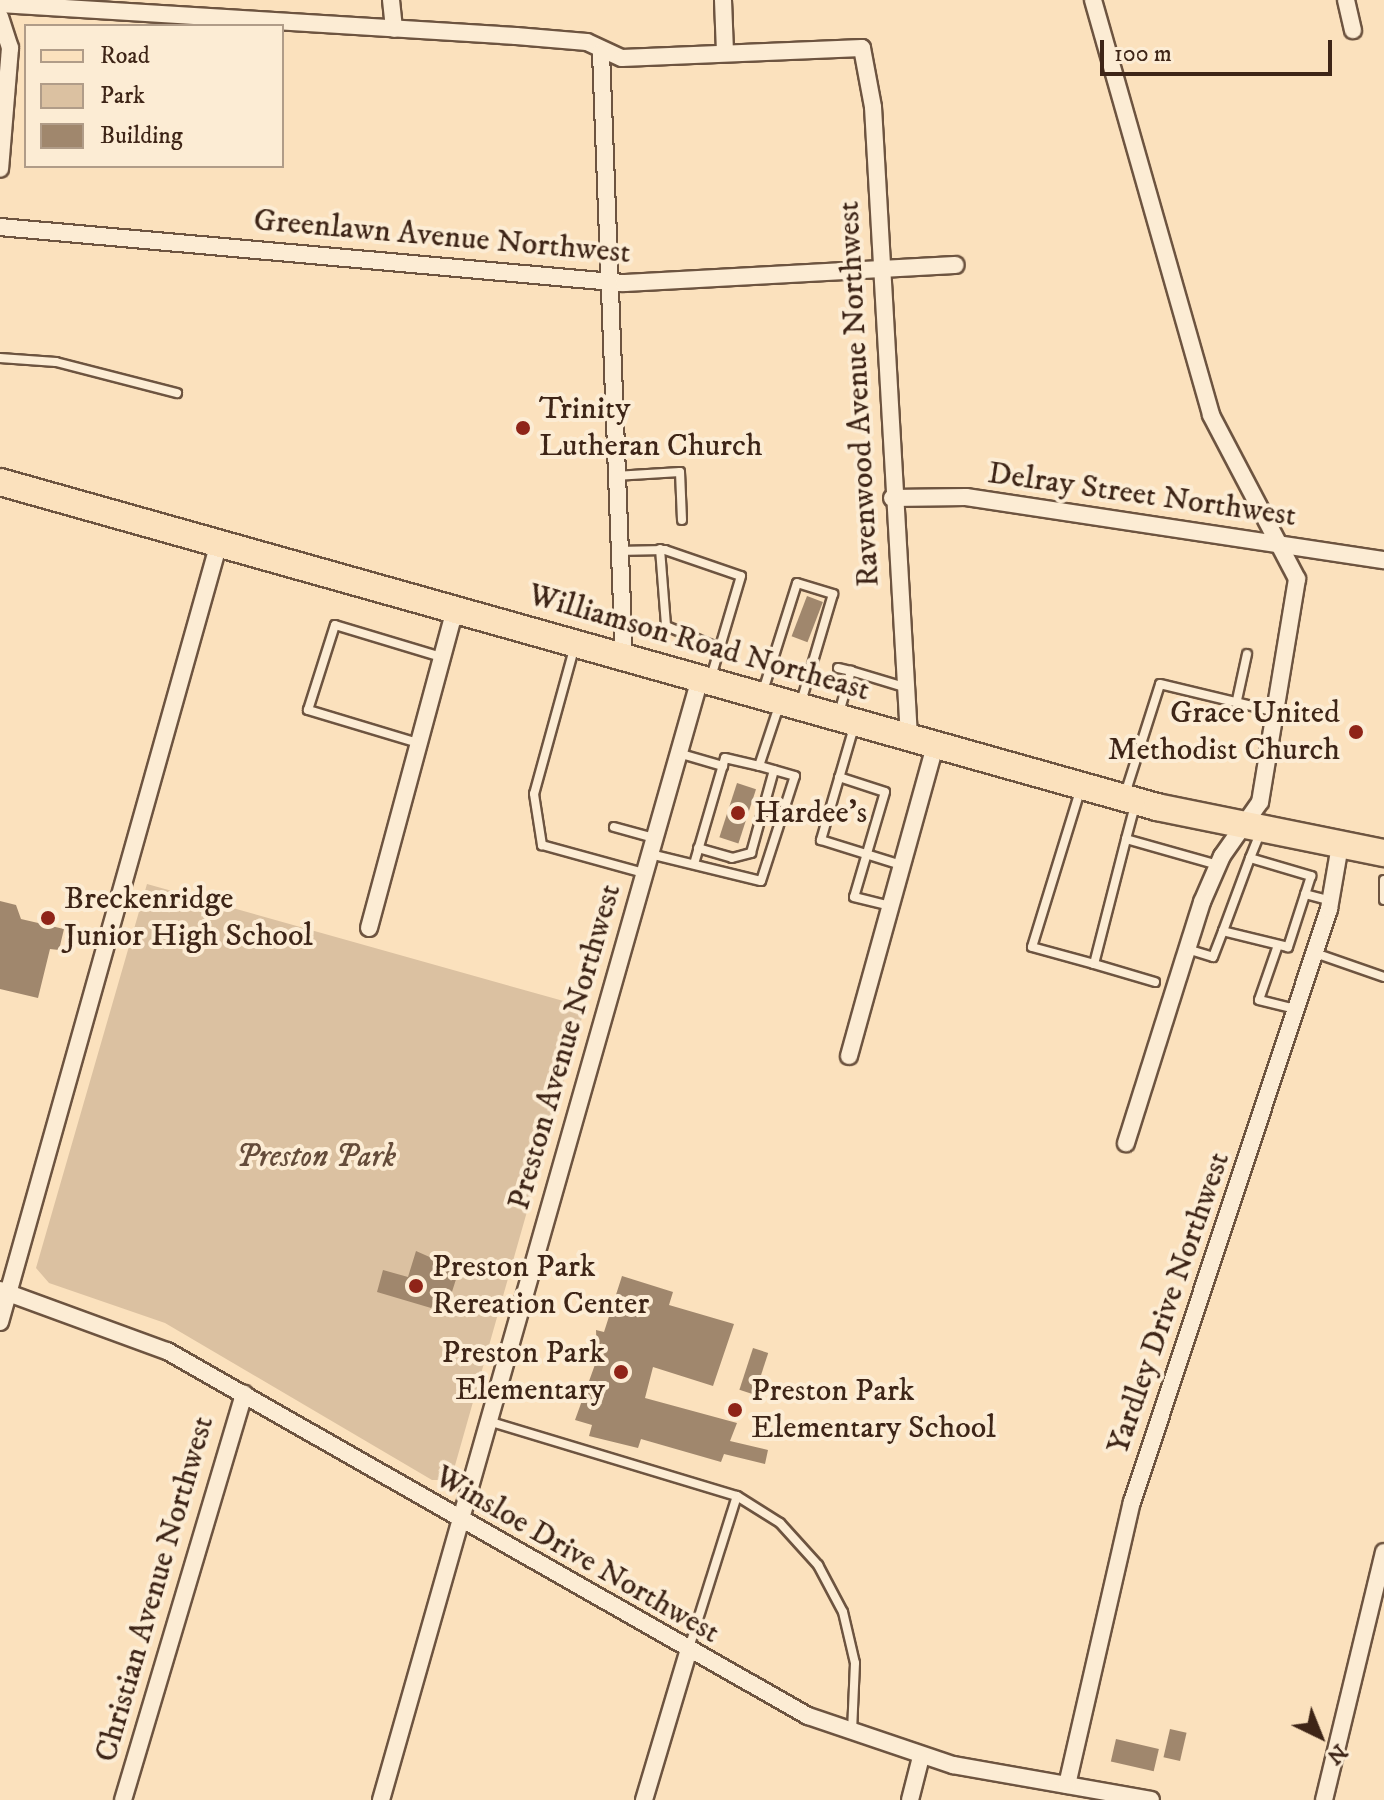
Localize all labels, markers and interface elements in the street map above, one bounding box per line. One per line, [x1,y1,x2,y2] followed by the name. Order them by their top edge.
[24,24,284,168] legend
[1104,24,1336,74] scale bar
[1114,39,1172,69] text: 100 m
[100,41,150,71] text: Road
[100,81,145,111] text: Park
[100,121,183,151] text: Building
[830,200,888,588] street label: Ravenwood Avenue Northwest
[252,201,632,273] street label: Greenlawn Avenue Northwest
[539,391,762,466] place label: Trinity Lutheran Church
[514,419,532,437] marker: Trinity Lutheran Church
[985,454,1299,536] street label: Delray Street Northwest
[524,576,874,710] street label: Williamson Road Northeast
[1108,695,1340,770] place label: Grace United Methodist Church
[1347,723,1365,741] marker: Grace United Methodist Church
[754,794,867,832] place label: Hardee's
[729,804,747,822] marker: Hardee's
[500,880,630,1214] street label: Preston Avenue Northwest
[64,881,313,956] place label: Breckenridge Junior High School
[39,909,57,927] marker: Breckenridge Junior High School
[236,1138,396,1176] park label: Preston Park
[1099,1147,1239,1459] street label: Yardley Drive Northwest
[432,1249,649,1324] place label: Preston Park Rereation Center
[407,1277,425,1295] marker: Preston Park Rereation Center
[441,1335,605,1410] place label: Preston Park Elementary
[612,1363,630,1381] marker: Preston Park Elementary
[751,1373,996,1448] place label: Preston Park Elementary School
[726,1401,744,1419] marker: Preston Park Elementary School
[87,1412,223,1766] street label: Christian Avenue Northwest
[428,1458,726,1652] street label: Winsloe Drive Northwest
[1280,1696,1360,1776] north arrow
[1321,1738,1353,1770] text: N

